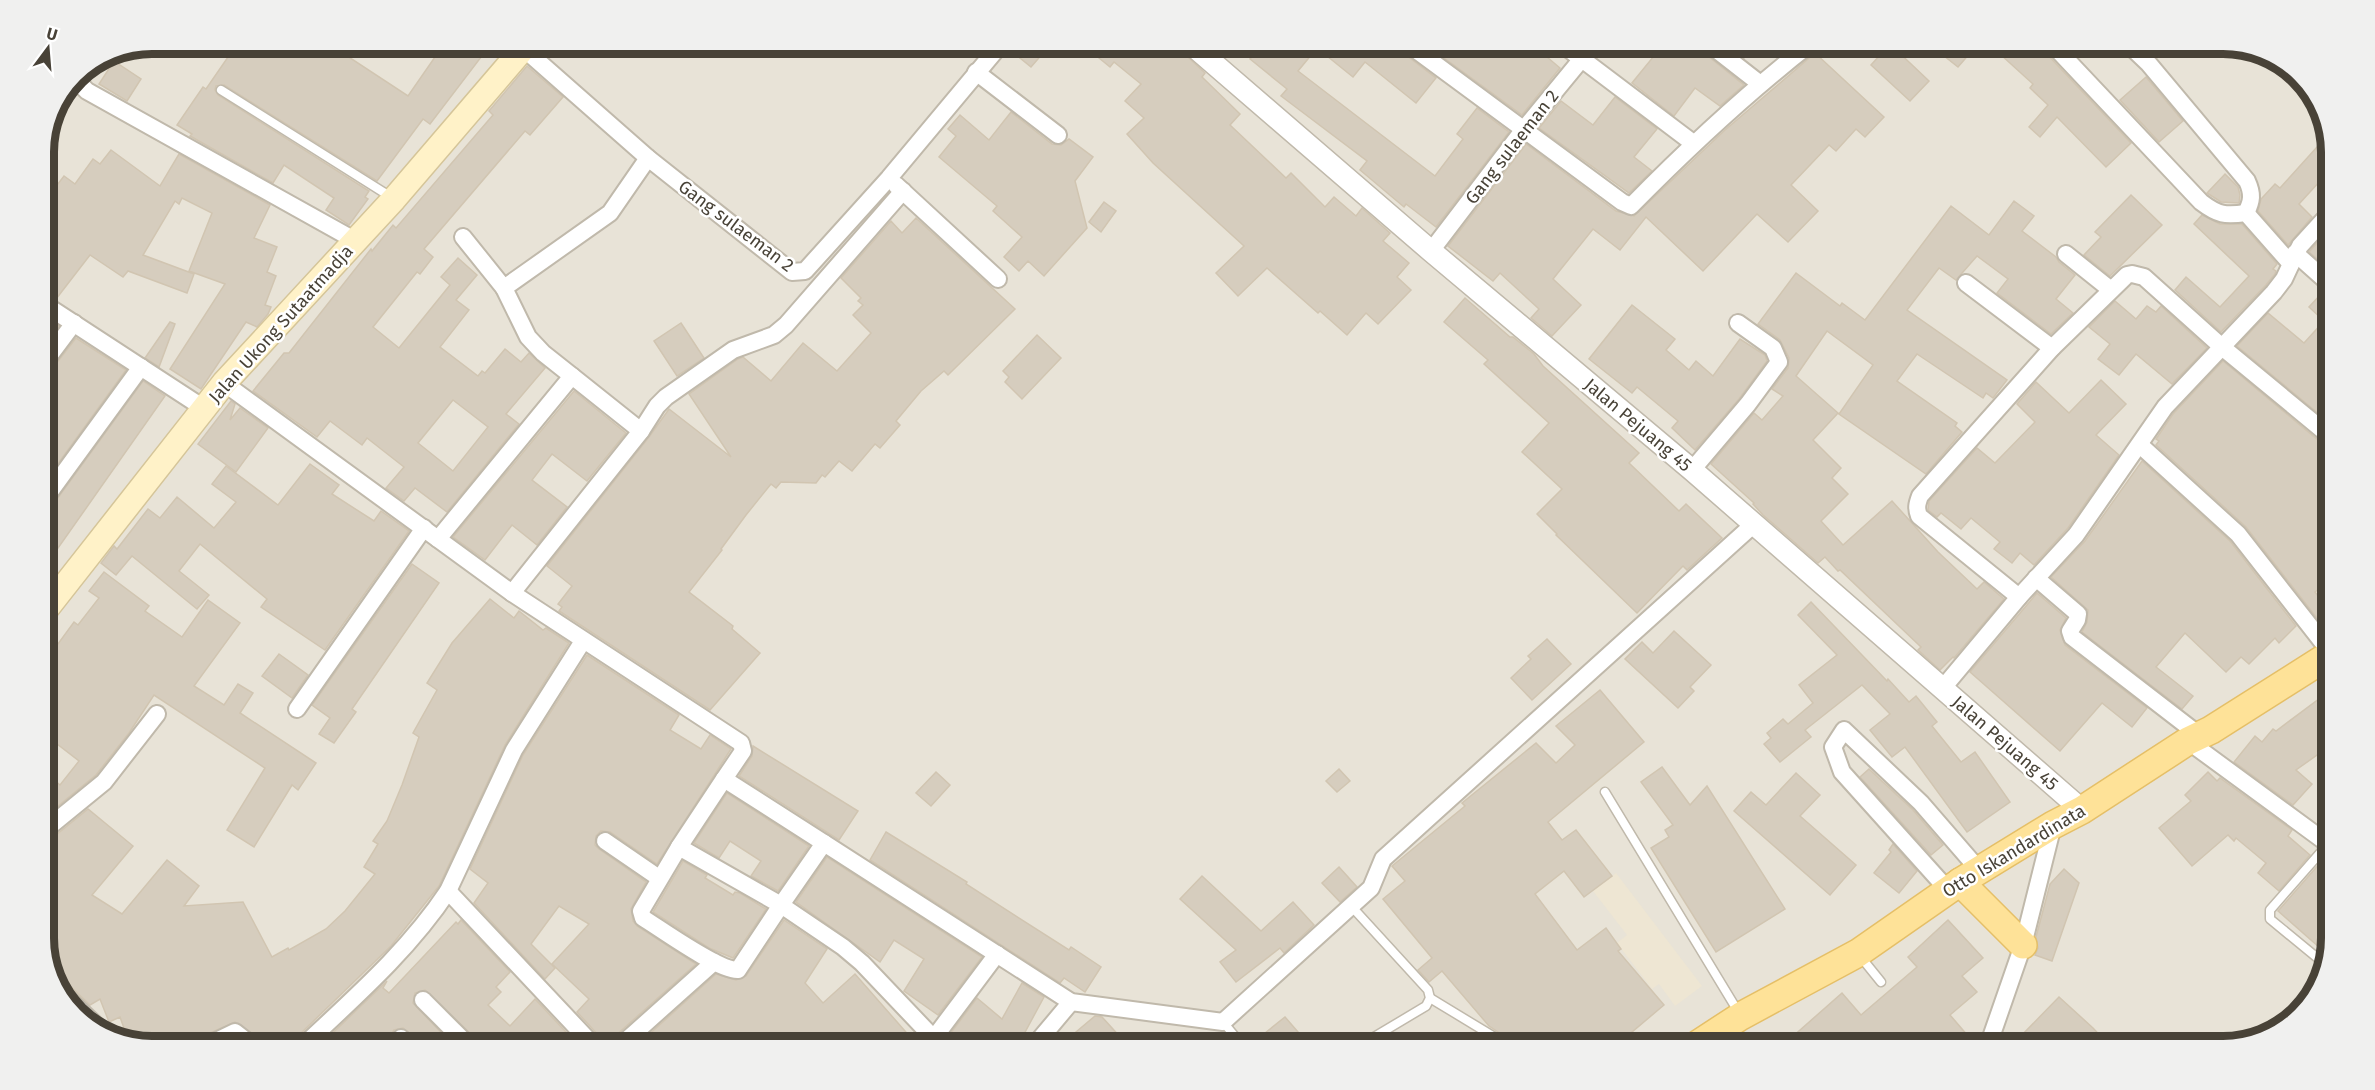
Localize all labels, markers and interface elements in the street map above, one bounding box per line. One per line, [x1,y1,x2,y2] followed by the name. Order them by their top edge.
[18,18,78,78] north arrow
[44,23,60,45] text: U
[1461,85,1563,209] street label: Gang sulaeman 2
[674,175,798,277] street label: Gang sulaeman 2
[204,240,358,408] street label: Jalan Ukong Sutaatmadja
[1580,374,1696,476] street label: Jalan Pejuang 45
[1947,691,2063,795] street label: Jalan Pejuang 45
[1939,800,2089,902] street label: Otto Iskandardinata

